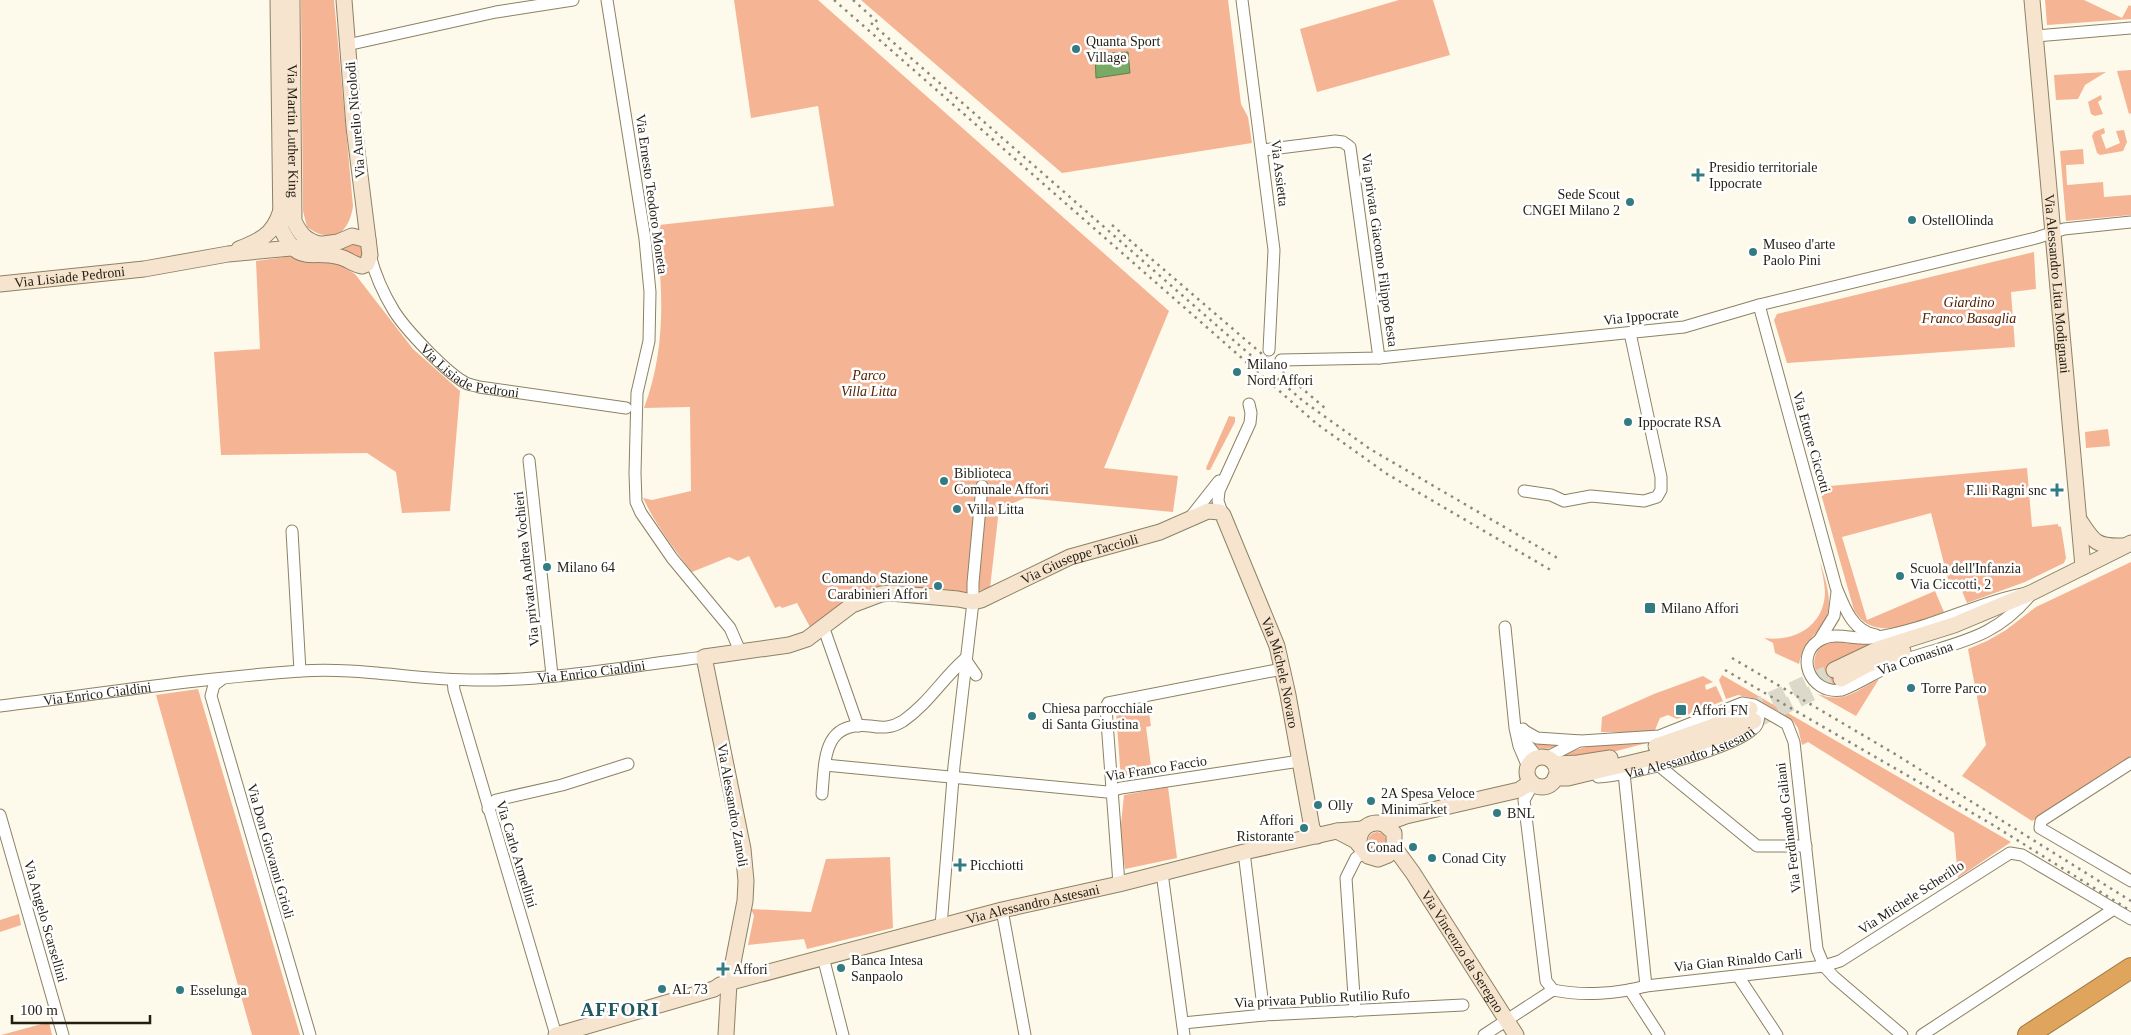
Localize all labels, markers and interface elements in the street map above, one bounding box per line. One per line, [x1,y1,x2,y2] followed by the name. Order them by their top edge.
[1086,34,1160,65] place label: Quanta Sport Village
[1070,43,1082,55] marker: Quanta Sport Village
[343,61,368,179] street label: Via Aurelio Nicolodi
[285,64,301,198] street label: Via Martin Luther King
[633,113,670,276] street label: Via Ernesto Teodoro Moneta
[1268,139,1291,208] street label: Via Assietta
[1358,152,1401,348] street label: Via privata Giacomo Filippo Besta
[1709,160,1817,191] place label: Presidio territoriale Ippocrate
[1691,168,1705,182] marker: Presidio territoriale Ippocrate
[1523,187,1620,218] place label: Sede Scout CNGEI Milano 2
[2041,194,2073,374] street label: Via Alessandro Litta Modignani
[1624,196,1636,208] marker: Sede Scout CNGEI Milano 2
[1922,213,1994,228] place label: OstellOlinda
[1906,214,1918,226] marker: OstellOlinda
[1763,237,1835,268] place label: Museo d'arte Paolo Pini
[1747,246,1759,258] marker: Museo d'arte Paolo Pini
[14,264,126,290] street label: Via Lisiade Pedroni
[1921,295,2016,326] park label: Giardino Franco Basaglia
[1603,305,1679,328] street label: Via Ippocrate
[417,341,520,401] street label: Via Lisiade Pedroni
[1247,357,1313,388] place label: Milano Nord Affori
[1231,366,1243,378] marker: Milano Nord Affori
[841,368,897,399] park label: Parco Villa Litta
[1790,390,1833,495] street label: Via Ettore Ciccotti
[1638,415,1722,430] place label: Ippocrate RSA
[1622,416,1634,428] marker: Ippocrate RSA
[954,466,1049,497] place label: Biblioteca Comunale Affori
[938,475,950,487] marker: Biblioteca Comunale Affori
[1966,483,2047,498] place label: F.lli Ragni snc
[2051,484,2063,496] marker: F.lli Ragni snc
[511,490,542,647] street label: Via privata Andrea Vochieri
[967,502,1025,517] place label: Villa Litta
[951,503,963,515] marker: Villa Litta
[1019,531,1140,588] street label: Via Giuseppe Taccioli
[557,560,615,575] place label: Milano 64
[541,561,553,573] marker: Milano 64
[1910,561,2022,592] place label: Scuola dell'Infanzia Via Ciccotti, 2
[1894,570,1906,582] marker: Scuola dell'Infanzia Via Ciccotti, 2
[822,571,928,602] place label: Comando Stazione Carabinieri Affori
[932,580,944,592] marker: Comando Stazione Carabinieri Affori
[1643,601,1657,615] marker: Milano Affori
[1661,601,1739,616] place label: Milano Affori
[1258,615,1301,729] street label: Via Michele Novaro
[1875,638,1956,678] street label: Via Comasina
[536,658,646,686] street label: Via Enrico Cialdini
[42,680,152,709] street label: Via Enrico Cialdini
[1921,681,1987,696] place label: Torre Parco
[1905,682,1917,694] marker: Torre Parco
[1042,701,1153,732] place label: Chiesa parrocchiale di Santa Giustina
[1674,703,1688,717] marker: Affori FN
[1692,703,1748,718] place label: Affori FN
[1026,710,1038,722] marker: Chiesa parrocchiale di Santa Giustina
[1623,724,1758,781] street label: Via Alessandro Astesani
[714,742,751,868] street label: Via Alessandro Zanoli
[1104,753,1208,784] street label: Via Franco Faccio
[1773,762,1804,894] street label: Via Ferdinando Galiani
[244,782,297,920] street label: Via Don Giovanni Grioli
[1381,786,1475,817] place label: 2A Spesa Veloce Minimarket
[1365,795,1377,807] marker: 2A Spesa Veloce Minimarket
[1328,798,1353,813] place label: Olly
[493,799,540,910] street label: Via Carlo Armellini
[1312,799,1324,811] marker: Olly
[1507,806,1535,821] place label: BNL
[1491,807,1503,819] marker: BNL
[1236,813,1294,844] place label: Affori Ristorante
[1298,822,1310,834] marker: Affori Ristorante
[1366,840,1403,855] place label: Conad
[1407,841,1419,853] marker: Conad
[1442,851,1506,866] place label: Conad City
[1426,852,1438,864] marker: Conad City
[970,858,1024,873] place label: Picchiotti
[1856,858,1967,937] street label: Via Michele Scherillo
[21,859,70,984] street label: Via Angelo Scarsellini
[954,859,966,871] marker: Picchiotti
[965,882,1101,927] street label: Via Alessandro Astesani
[1418,888,1507,1015] street label: Via Vincenzo da Seregno
[1673,946,1803,975] street label: Via Gian Rinaldo Carli
[851,953,924,984] place label: Banca Intesa Sanpaolo
[733,962,768,977] place label: Affori
[835,962,847,974] marker: Banca Intesa Sanpaolo
[717,963,729,975] marker: Affori
[672,982,708,997] place label: AL 73
[190,983,248,998] place label: Esselunga
[656,983,668,995] marker: AL 73
[174,984,186,996] marker: Esselunga
[1234,986,1410,1011] street label: Via privata Publio Rutilio Rufo
[12,992,150,1024] scale bar
[581,999,659,1020] district label: AFFORI
[20,1002,58,1018] text: 100 m

